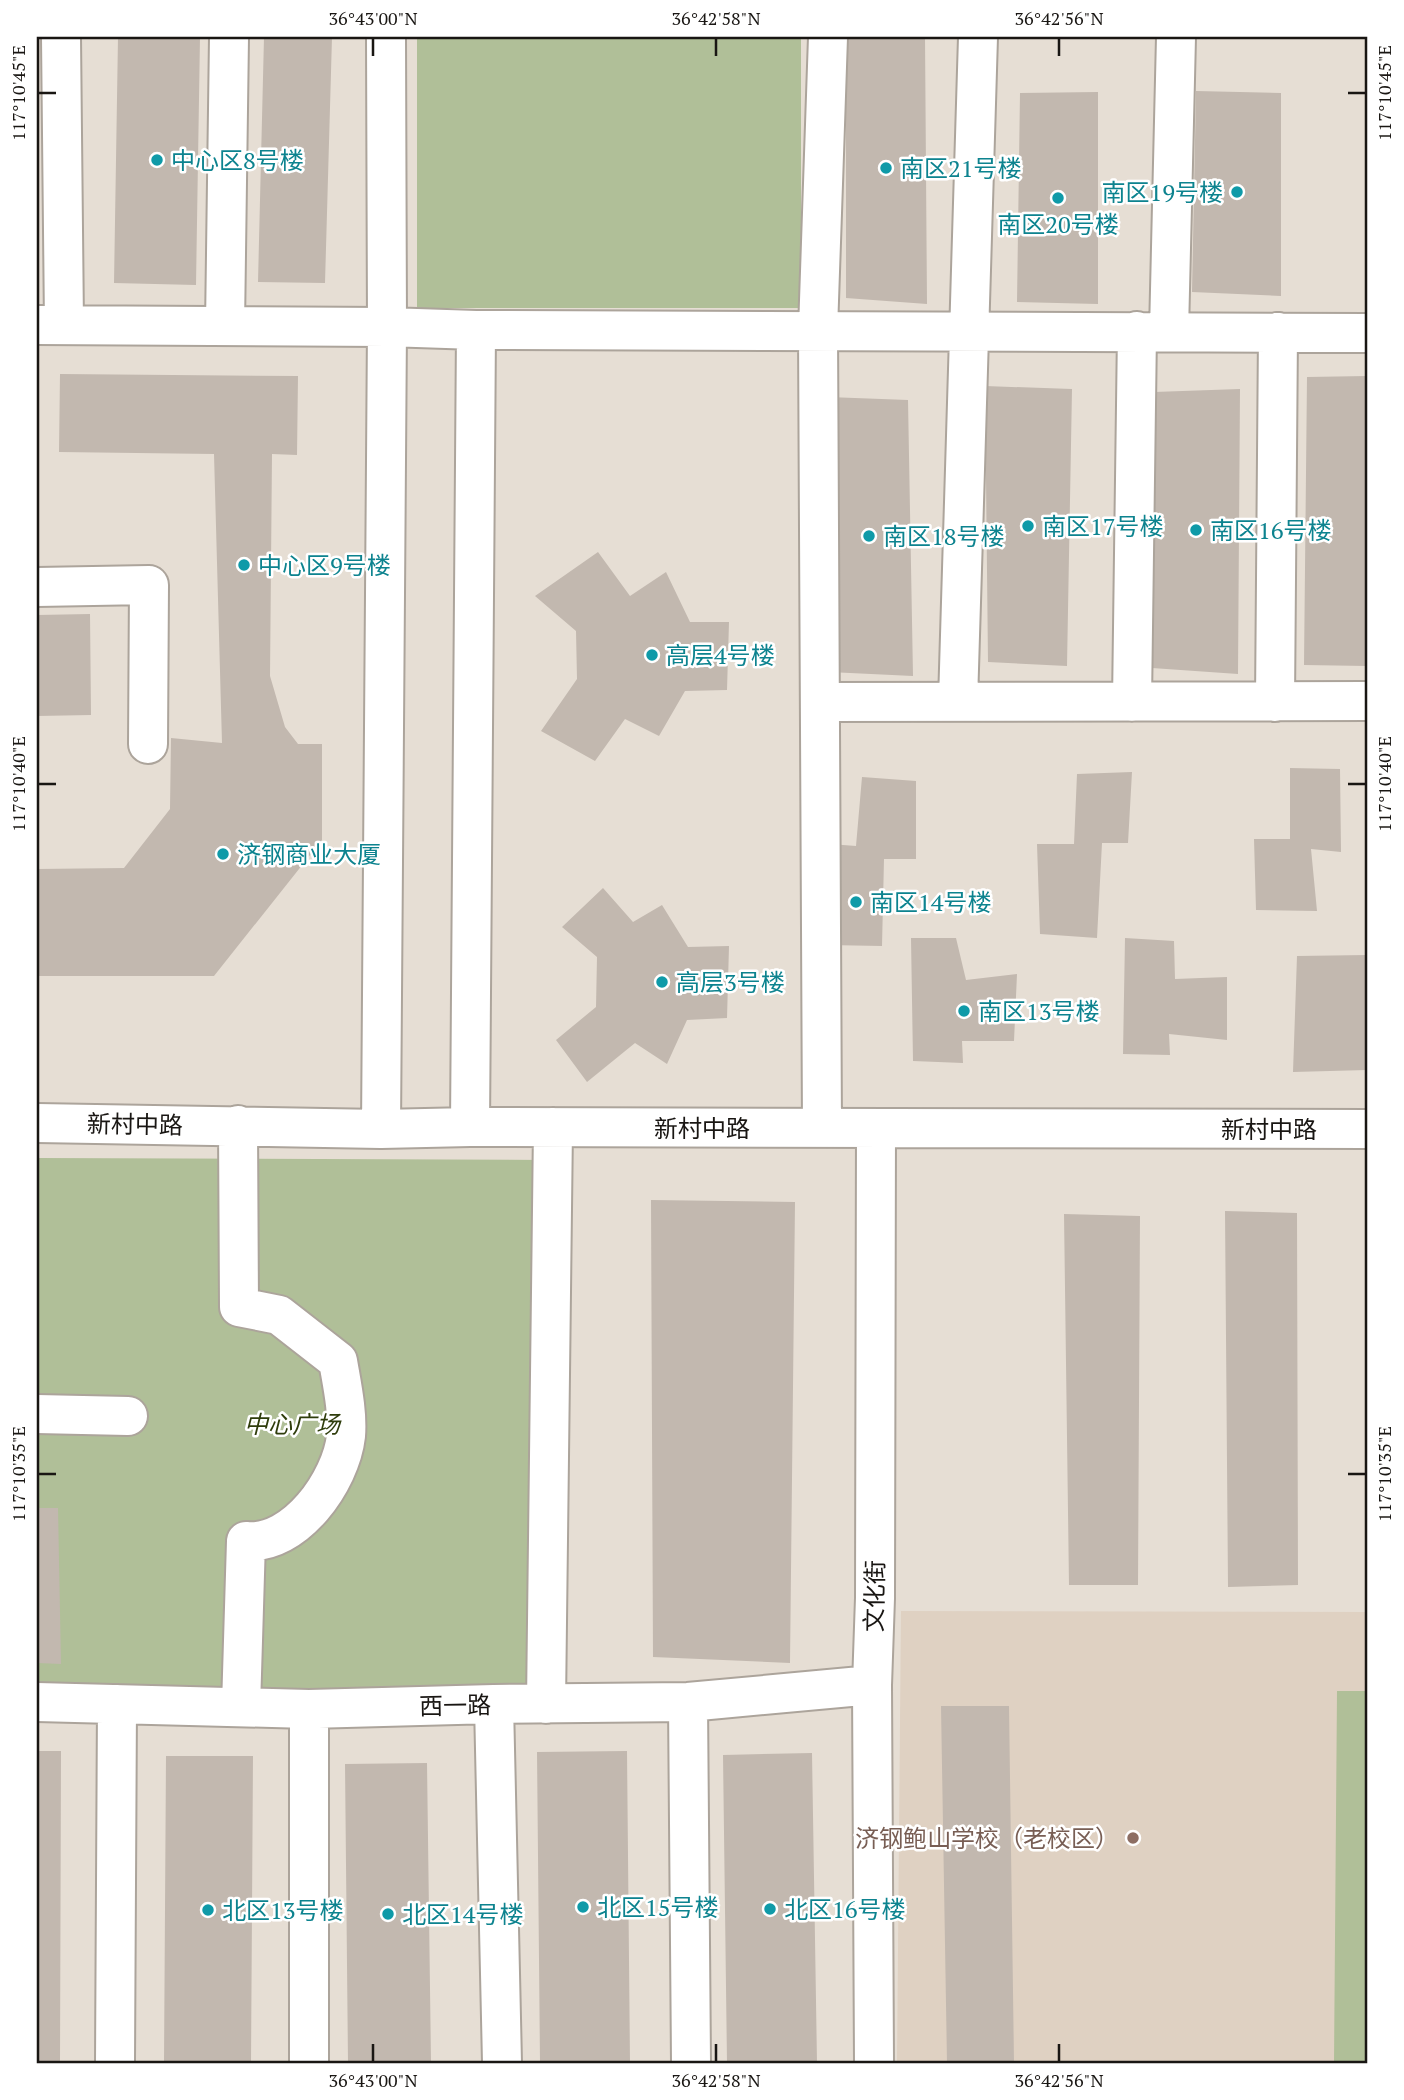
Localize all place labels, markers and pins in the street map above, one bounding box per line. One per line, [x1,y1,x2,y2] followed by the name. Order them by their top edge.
[171,144,304,176] place label: 中心区8号楼
[149,152,165,168] marker: 中心区8号楼
[900,152,1022,184] place label: 南区21号楼
[878,160,894,176] marker: 南区21号楼
[1101,176,1223,208] place label: 南区19号楼
[1229,184,1245,200] marker: 南区19号楼
[1050,190,1066,206] marker: 南区20号楼
[997,208,1119,240] place label: 南区20号楼
[1042,510,1164,542] place label: 南区17号楼
[1210,514,1332,546] place label: 南区16号楼
[1020,518,1036,534] marker: 南区17号楼
[883,520,1005,552] place label: 南区18号楼
[1188,522,1204,538] marker: 南区16号楼
[861,528,877,544] marker: 南区18号楼
[258,549,391,581] place label: 中心区9号楼
[236,557,252,573] marker: 中心区9号楼
[666,639,775,671] place label: 高层4号楼
[644,647,660,663] marker: 高层4号楼
[237,838,381,870] place label: 济钢商业大厦
[215,846,231,862] marker: 济钢商业大厦
[870,886,992,918] place label: 南区14号楼
[848,894,864,910] marker: 南区14号楼
[676,966,785,998] place label: 高层3号楼
[654,974,670,990] marker: 高层3号楼
[978,995,1100,1027] place label: 南区13号楼
[956,1003,972,1019] marker: 南区13号楼
[855,1822,1119,1854] place label: 济钢鲍山学校（老校区）
[1125,1830,1141,1846] marker: 济钢鲍山学校（老校区）
[597,1891,719,1923] place label: 北区15号楼
[784,1893,906,1925] place label: 北区16号楼
[222,1894,344,1926] place label: 北区13号楼
[402,1898,524,1930] place label: 北区14号楼
[575,1899,591,1915] marker: 北区15号楼
[762,1901,778,1917] marker: 北区16号楼
[200,1902,216,1918] marker: 北区13号楼
[380,1906,396,1922] marker: 北区14号楼

